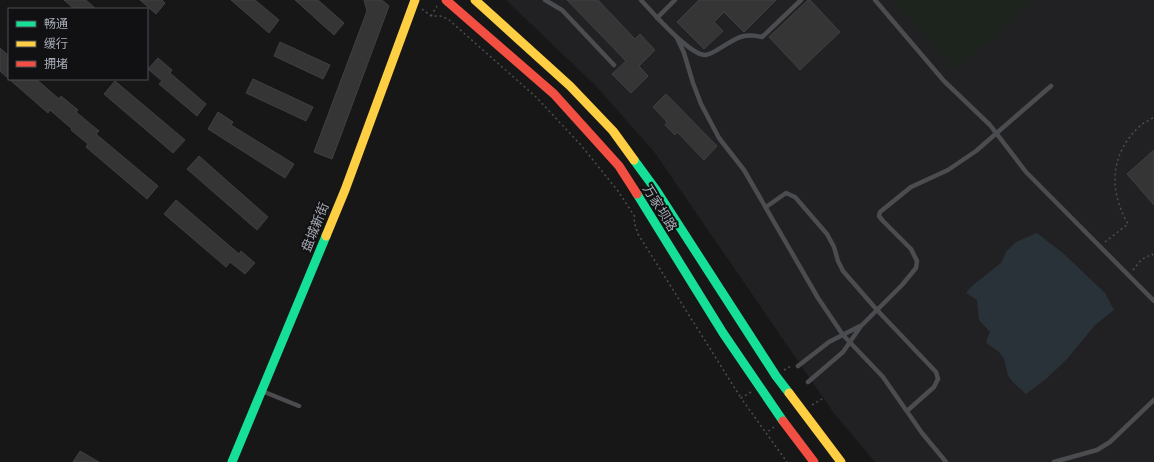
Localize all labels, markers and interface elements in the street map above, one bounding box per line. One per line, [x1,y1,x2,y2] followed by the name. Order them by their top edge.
[8,8,148,80] legend
[44,16,68,32] text: 畅通
[44,36,68,52] text: 缓行
[44,56,68,72] text: 拥堵
[639,181,681,235] street label: 万家坝路
[297,200,333,254] street label: 盘城新街

